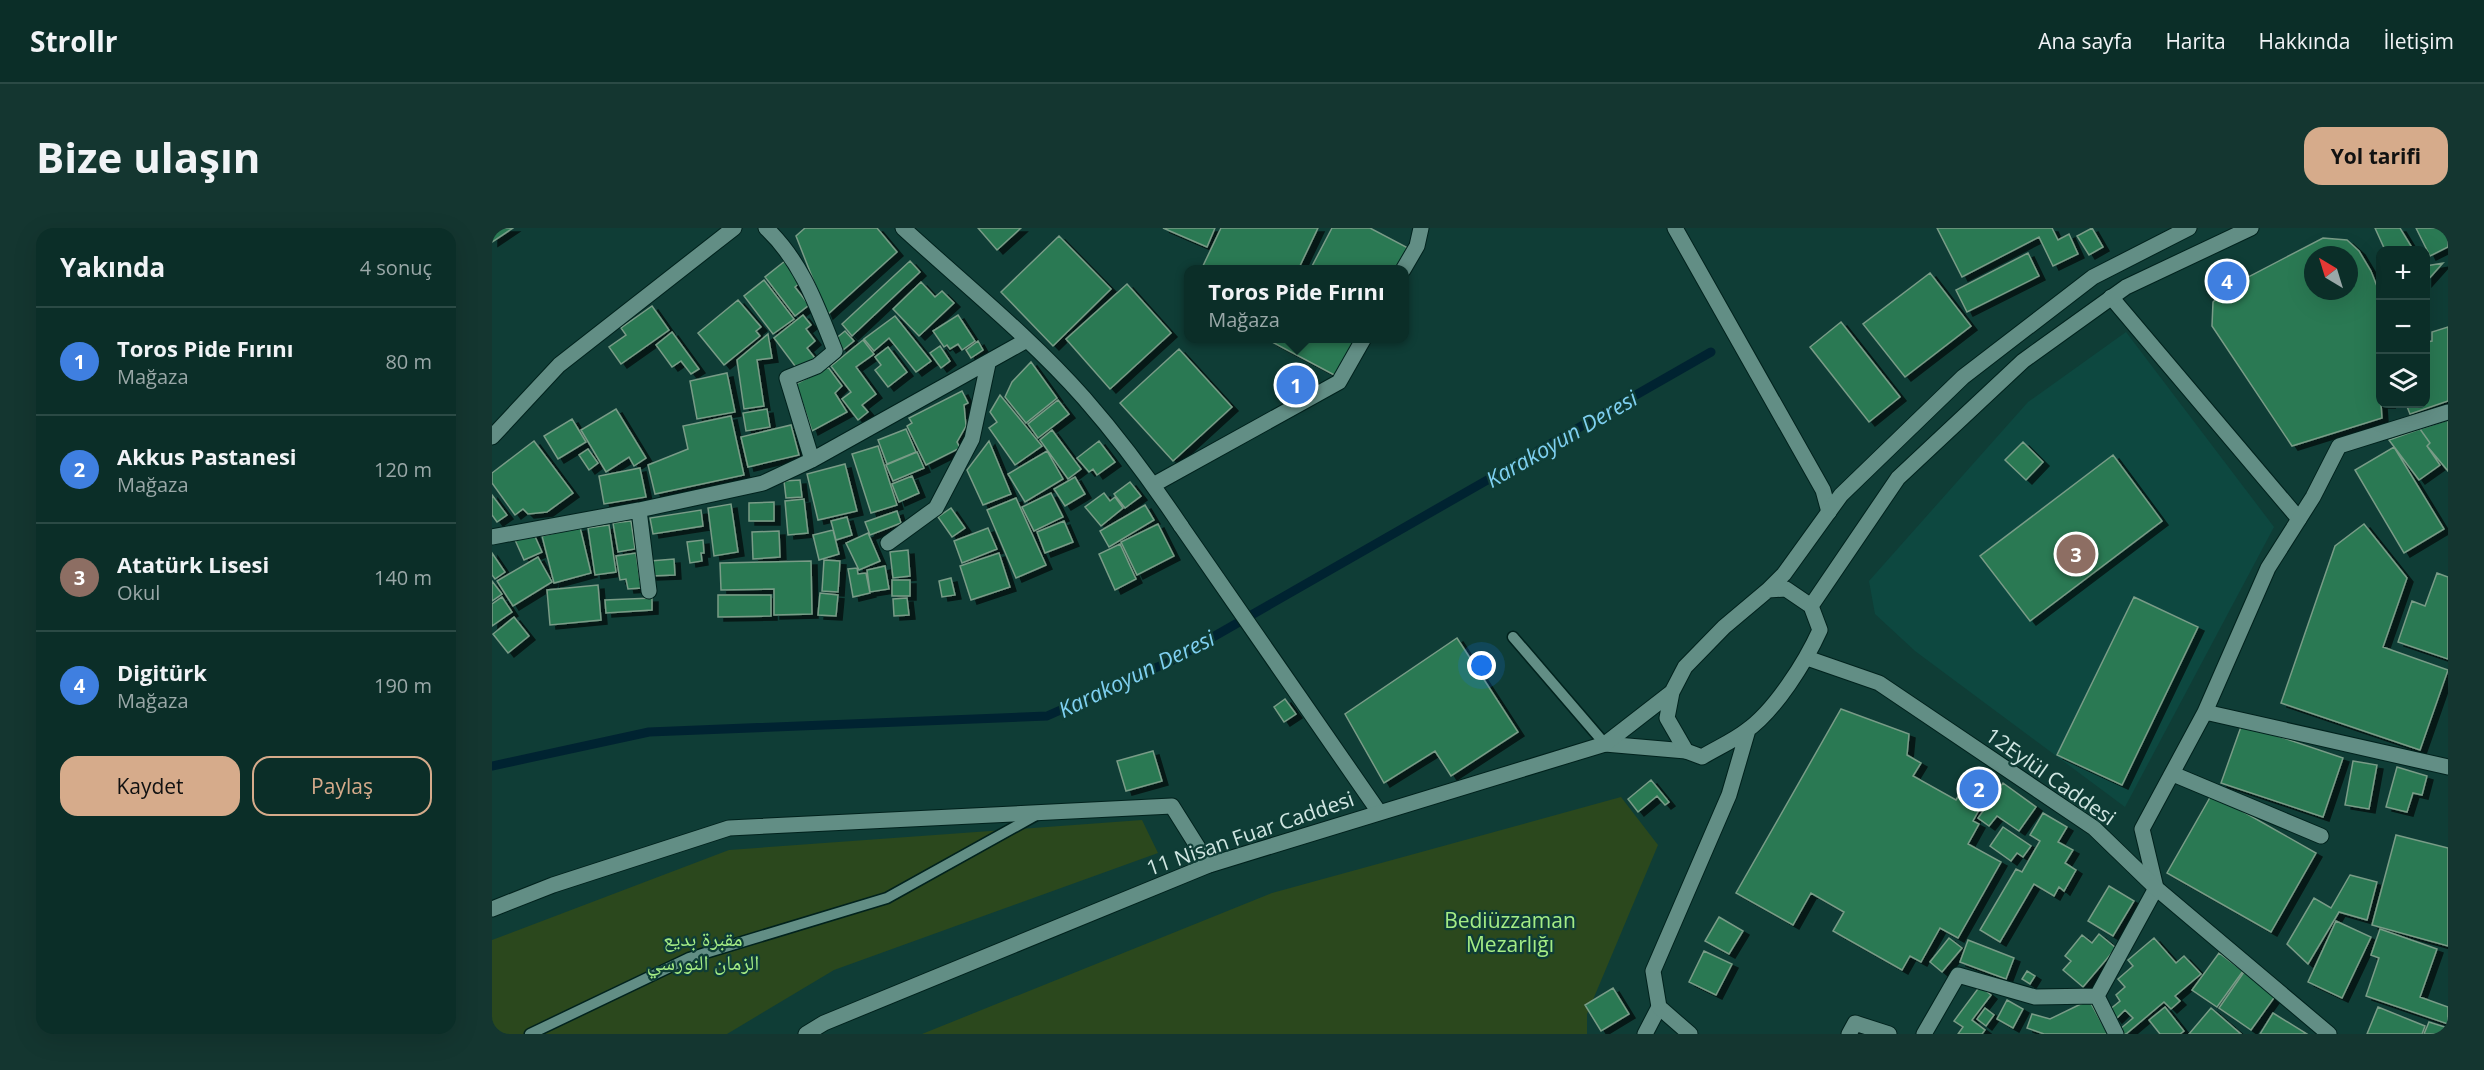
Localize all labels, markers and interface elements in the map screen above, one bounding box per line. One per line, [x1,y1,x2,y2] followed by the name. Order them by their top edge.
[30,22,117,60] text: Strollr
[2038,27,2132,55] text: Ana sayfa
[2165,27,2226,55] text: Harita
[2259,27,2351,55] text: Hakkında
[2384,27,2454,55] text: İletişim
[2304,127,2448,185] button: Yol tarifi
[36,128,260,185] text: Bize ulaşın
[2304,246,2358,300] north arrow
[2376,246,2430,408] map controls
[2376,246,2430,300] button: +
[60,249,165,285] text: Yakında
[360,254,432,281] text: 4 sonuç
[2208,259,2246,304] pin: 4
[1184,265,1409,343] popup
[1208,276,1385,306] text: Toros Pide Fırını
[2376,300,2430,354] button: −
[1208,306,1280,333] text: Mağaza
[117,333,293,363] text: Toros Pide Fırını
[74,348,85,375] text: 1
[385,348,432,375] text: 80 m
[2376,354,2430,408] button: layers
[1276,362,1316,408] pin: 1
[117,363,189,390] text: Mağaza
[1480,382,1643,494] water label: Karakoyun Deresi
[117,441,297,471] text: Akkus Pastanesi
[74,456,85,483] text: 2
[374,456,432,483] text: 120 m
[117,471,189,498] text: Mağaza
[2056,532,2096,576] pin: 3
[117,549,269,579] text: Atatürk Lisesi
[74,564,85,591] text: 3
[374,564,432,591] text: 140 m
[117,579,160,606] text: Okul
[1053,622,1220,724] water label: Karakoyun Deresi
[1467,651,1496,680] your location
[117,657,207,687] text: Digitürk
[74,672,85,699] text: 4
[374,672,432,699] text: 190 m
[117,687,189,714] text: Mağaza
[1980,721,2122,831] street label: 12Eylül Caddesi
[60,756,240,816] button: Kaydet
[252,756,432,816] button: Paylaş
[1960,766,1998,812] pin: 2
[1143,784,1357,882] street label: 11 Nisan Fuar Caddesi
[1444,906,1576,958] park label: Bediüzzaman Mezarlığı
[647,924,759,979] park label: مقبرة بديع الزمان النورسي

